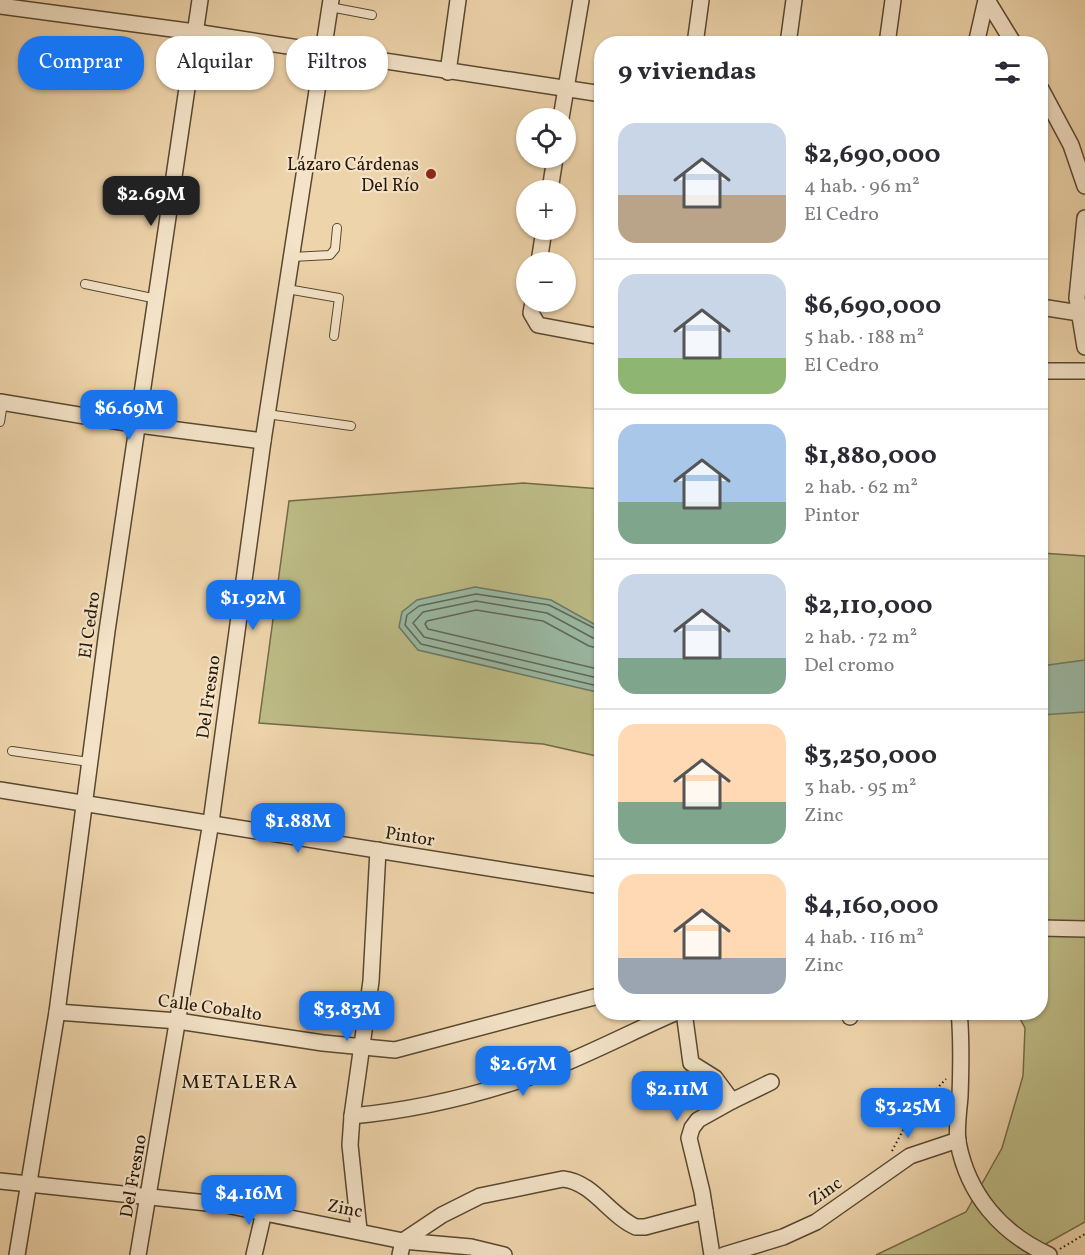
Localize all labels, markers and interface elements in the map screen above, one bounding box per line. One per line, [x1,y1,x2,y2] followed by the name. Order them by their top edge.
[18,36,144,90] chip: Comprar
[156,36,274,90] chip: Alquilar
[286,36,388,90] chip: Filtros
[618,54,756,90] text: 9 viviendas
[991,56,1024,89] icon: filters
[516,108,576,312] map controls
[516,108,576,168] button: locate
[804,137,941,173] text: $2,690,000
[666,147,738,219] icon: home
[287,153,419,199] place label: Lázaro Cárdenas Del Río
[424,167,438,181] marker: Lázaro Cárdenas Del Río
[804,173,920,201] text: 4 hab. · 96 m²
[102,176,200,227] pin: $2.69M
[516,180,576,240] button: +
[117,181,185,209] text: $2.69M
[804,201,879,229] text: El Cedro
[516,252,576,312] button: −
[804,288,941,324] text: $6,690,000
[666,298,738,370] icon: home
[804,324,924,352] text: 5 hab. · 188 m²
[804,352,879,380] text: El Cedro
[80,390,178,441] pin: $6.69M
[94,395,164,423] text: $6.69M
[804,438,937,474] text: $1,880,000
[666,448,738,520] icon: home
[804,474,918,502] text: 2 hab. · 62 m²
[804,502,859,530] text: Pintor
[204,580,302,631] pin: $1.92M
[220,585,286,613] text: $1.92M
[804,588,933,624] text: $2,110,000
[73,590,108,660] street label: El Cedro
[666,598,738,670] icon: home
[804,624,917,652] text: 2 hab. · 72 m²
[804,652,894,680] text: Del cromo
[191,654,228,741] street label: Del Fresno
[804,738,937,774] text: $3,250,000
[666,748,738,820] icon: home
[804,774,916,802] text: 3 hab. · 95 m²
[804,802,844,830] text: Zinc
[249,803,347,854] pin: $1.88M
[265,808,331,836] text: $1.88M
[383,821,437,854] street label: Pintor
[804,888,939,924] text: $4,160,000
[666,898,738,970] icon: home
[804,924,924,952] text: 4 hab. · 116 m²
[804,952,844,980] text: Zinc
[156,989,263,1028] street label: Calle Cobalto
[298,991,396,1042] pin: $3.83M
[313,996,381,1024] text: $3.83M
[474,1046,572,1097] pin: $2.67M
[489,1051,557,1079] text: $2.67M
[181,1069,299,1097] district label: METALERA
[628,1071,726,1122] pin: $2.11M
[646,1076,708,1104] text: $2.11M
[859,1088,957,1139] pin: $3.25M
[875,1093,941,1121] text: $3.25M
[115,1133,154,1220] street label: Del Fresno
[804,1172,848,1213] street label: Zinc
[200,1175,298,1226] pin: $4.16M
[215,1180,283,1208] text: $4.16M
[325,1194,365,1225] street label: Zinc

